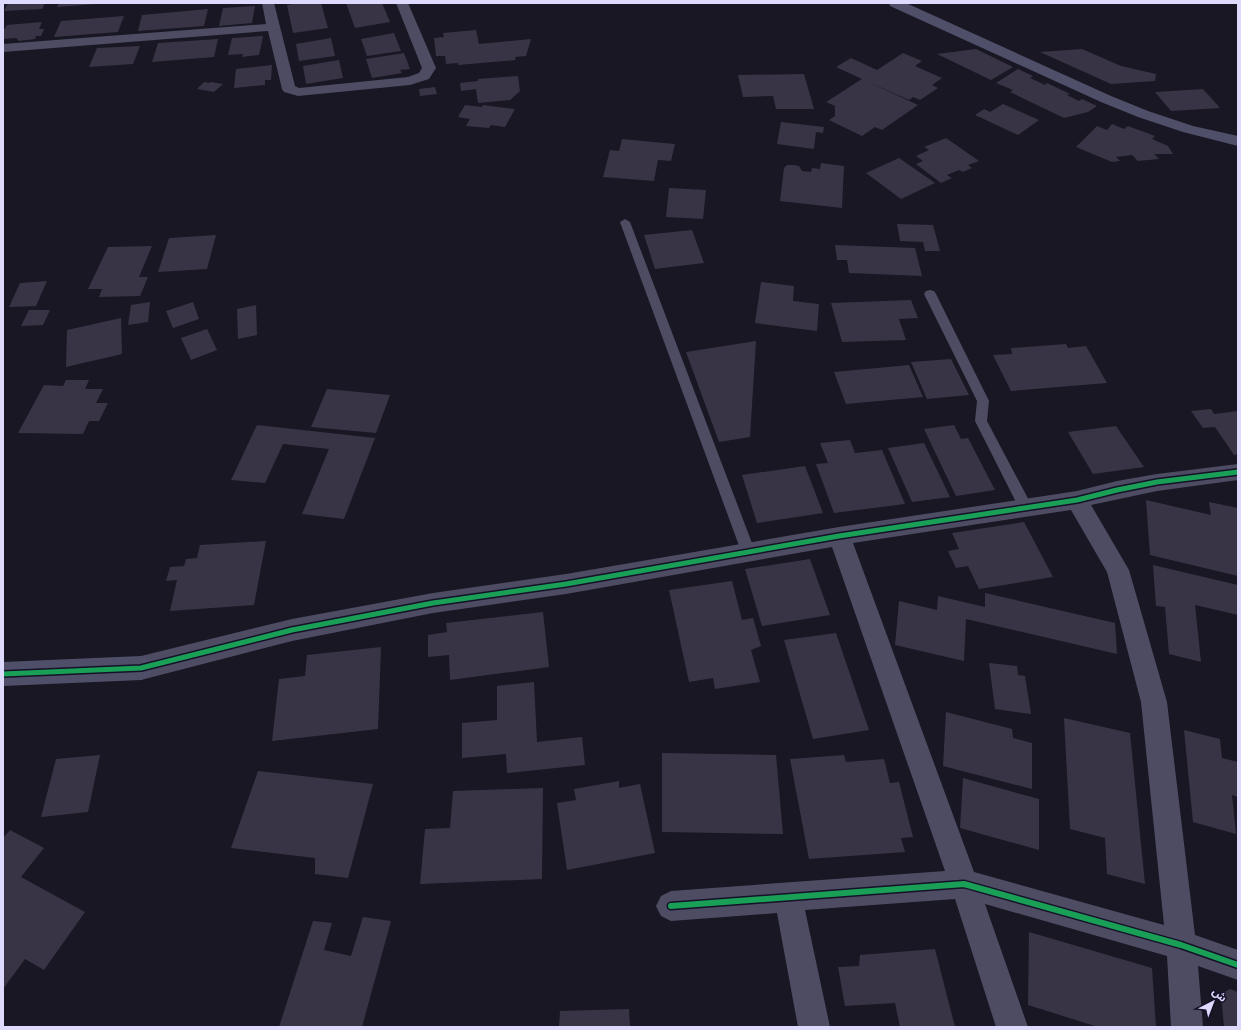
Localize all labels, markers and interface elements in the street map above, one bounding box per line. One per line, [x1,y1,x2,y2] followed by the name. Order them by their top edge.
[1193,982,1233,1022] north arrow
[1209,985,1229,1005] text: ش

